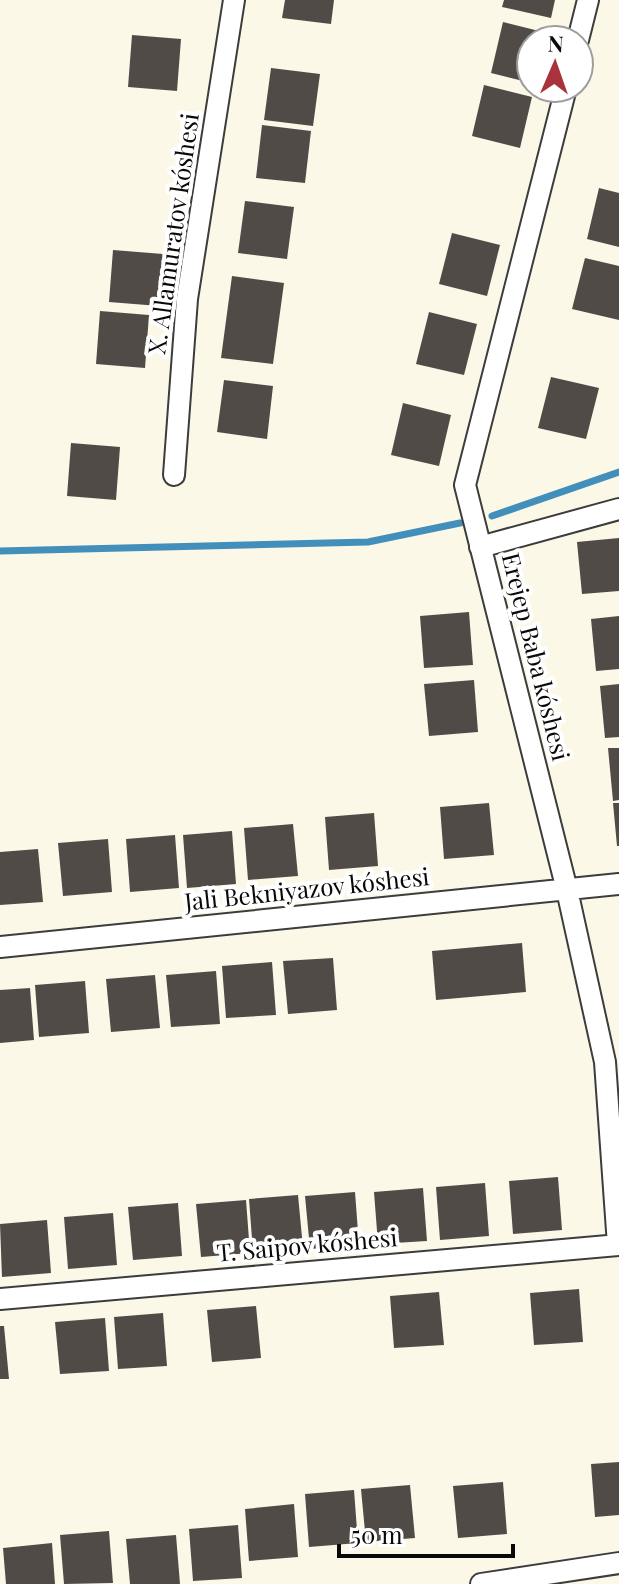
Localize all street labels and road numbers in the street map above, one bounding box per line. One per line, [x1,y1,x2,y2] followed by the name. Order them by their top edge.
[139,111,205,356] street label: X. Allamuratov kóshesi
[496,549,578,764] street label: Erejep Baba kóshesi
[182,859,431,917] street label: Jali Bekniyazov kóshesi
[215,1220,399,1268] street label: T. Saipov kóshesi

